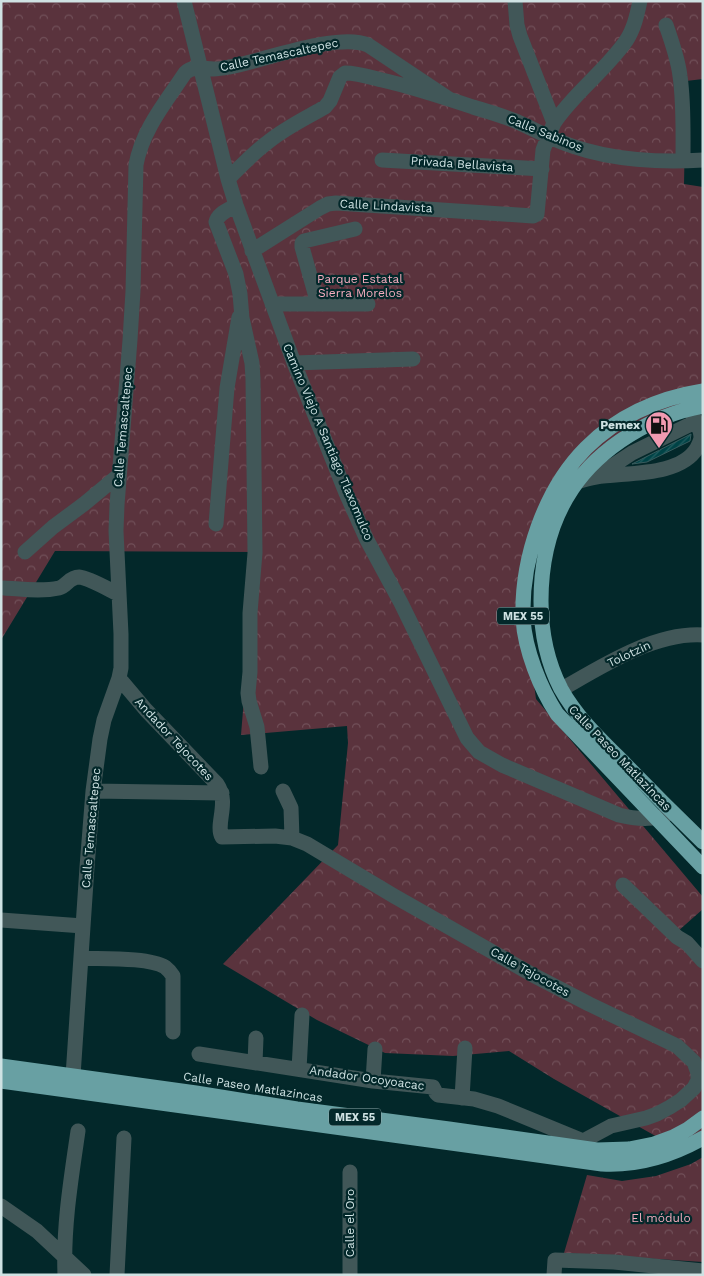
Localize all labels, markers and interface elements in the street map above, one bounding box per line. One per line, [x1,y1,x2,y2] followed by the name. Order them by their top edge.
[219,36,340,74] street label: Calle Temascaltepec
[506,112,584,154] street label: Calle Sabinos
[410,153,514,175] street label: Privada Bellavista
[339,197,433,215] street label: Calle Lindavista
[317,272,403,300] park label: Parque Estatal Sierra Morelos
[280,341,376,543] street label: Camino Viejo A Santiago Tlaxomulco
[111,366,135,488] street label: Calle Temascaltepec
[644,410,674,449] fuel station icon: Pemex
[600,418,640,432] place label: Pemex
[497,608,549,624] road number: MEX 55
[605,638,653,670] street label: Tolotzin
[132,695,216,783] street label: Andador Tejocotes
[566,702,674,814] street label: Calle Paseo Matlazincas
[79,767,103,889] street label: Calle Temascaltepec
[488,944,572,1000] street label: Calle Tejocotes
[308,1063,426,1093] street label: Andador Ocoyoacac
[182,1069,324,1105] street label: Calle Paseo Matlazincas
[329,1108,381,1126] road number: MEX 55
[343,1189,357,1257] street label: Calle el Oro
[631,1211,691,1225] park label: El módulo

